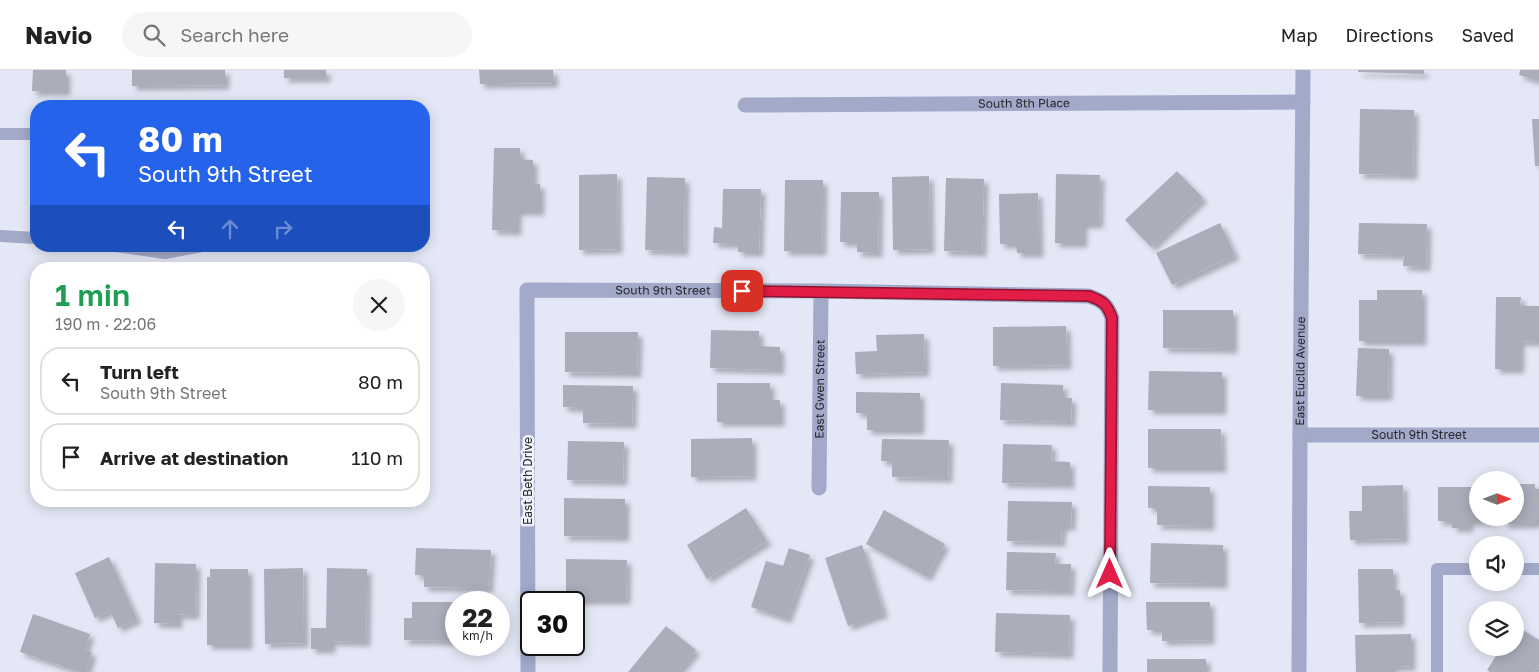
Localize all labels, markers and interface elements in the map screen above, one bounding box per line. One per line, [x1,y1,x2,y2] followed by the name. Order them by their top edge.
[122,12,472,57] search box
[25,20,92,49] text: Navio
[140,21,168,49] icon: search
[180,23,289,46] text: Search here
[1281,24,1317,46] text: Map
[1345,24,1433,46] text: Directions
[1461,24,1514,46] text: Saved
[978,95,1070,111] street label: South 8th Place
[138,118,223,160] text: 80 m
[55,120,120,185] icon: left
[138,160,313,187] text: South 9th Street
[163,215,191,243] icon: left
[216,215,244,243] icon: ahead
[269,215,297,243] icon: right
[721,270,763,312] pin
[55,277,130,313] text: 1 min
[728,277,756,305] icon: arrive
[353,279,405,331] button: close
[615,282,711,298] street label: South 9th Street
[55,314,156,334] text: 190 m · 22:06
[1292,316,1308,426] street label: East Euclid Avenue
[812,339,828,439] street label: East Gwen Street
[100,360,179,383] text: Turn left
[57,367,85,395] icon: left
[358,370,403,393] text: 80 m
[100,383,227,403] text: South 9th Street
[1371,427,1467,442] street label: South 9th Street
[520,437,535,525] street label: East Beth Drive
[57,443,85,471] icon: arrive
[100,446,288,469] text: Arrive at destination
[351,446,403,469] text: 110 m
[1469,471,1524,526] north arrow
[1469,471,1524,656] map controls
[1469,536,1524,591] button: sound
[1083,547,1135,599] position arrow
[520,591,585,656] speed limit sign: 30
[1469,601,1524,656] button: layers
[462,602,493,633] text: 22
[462,628,493,643] text: km/h

